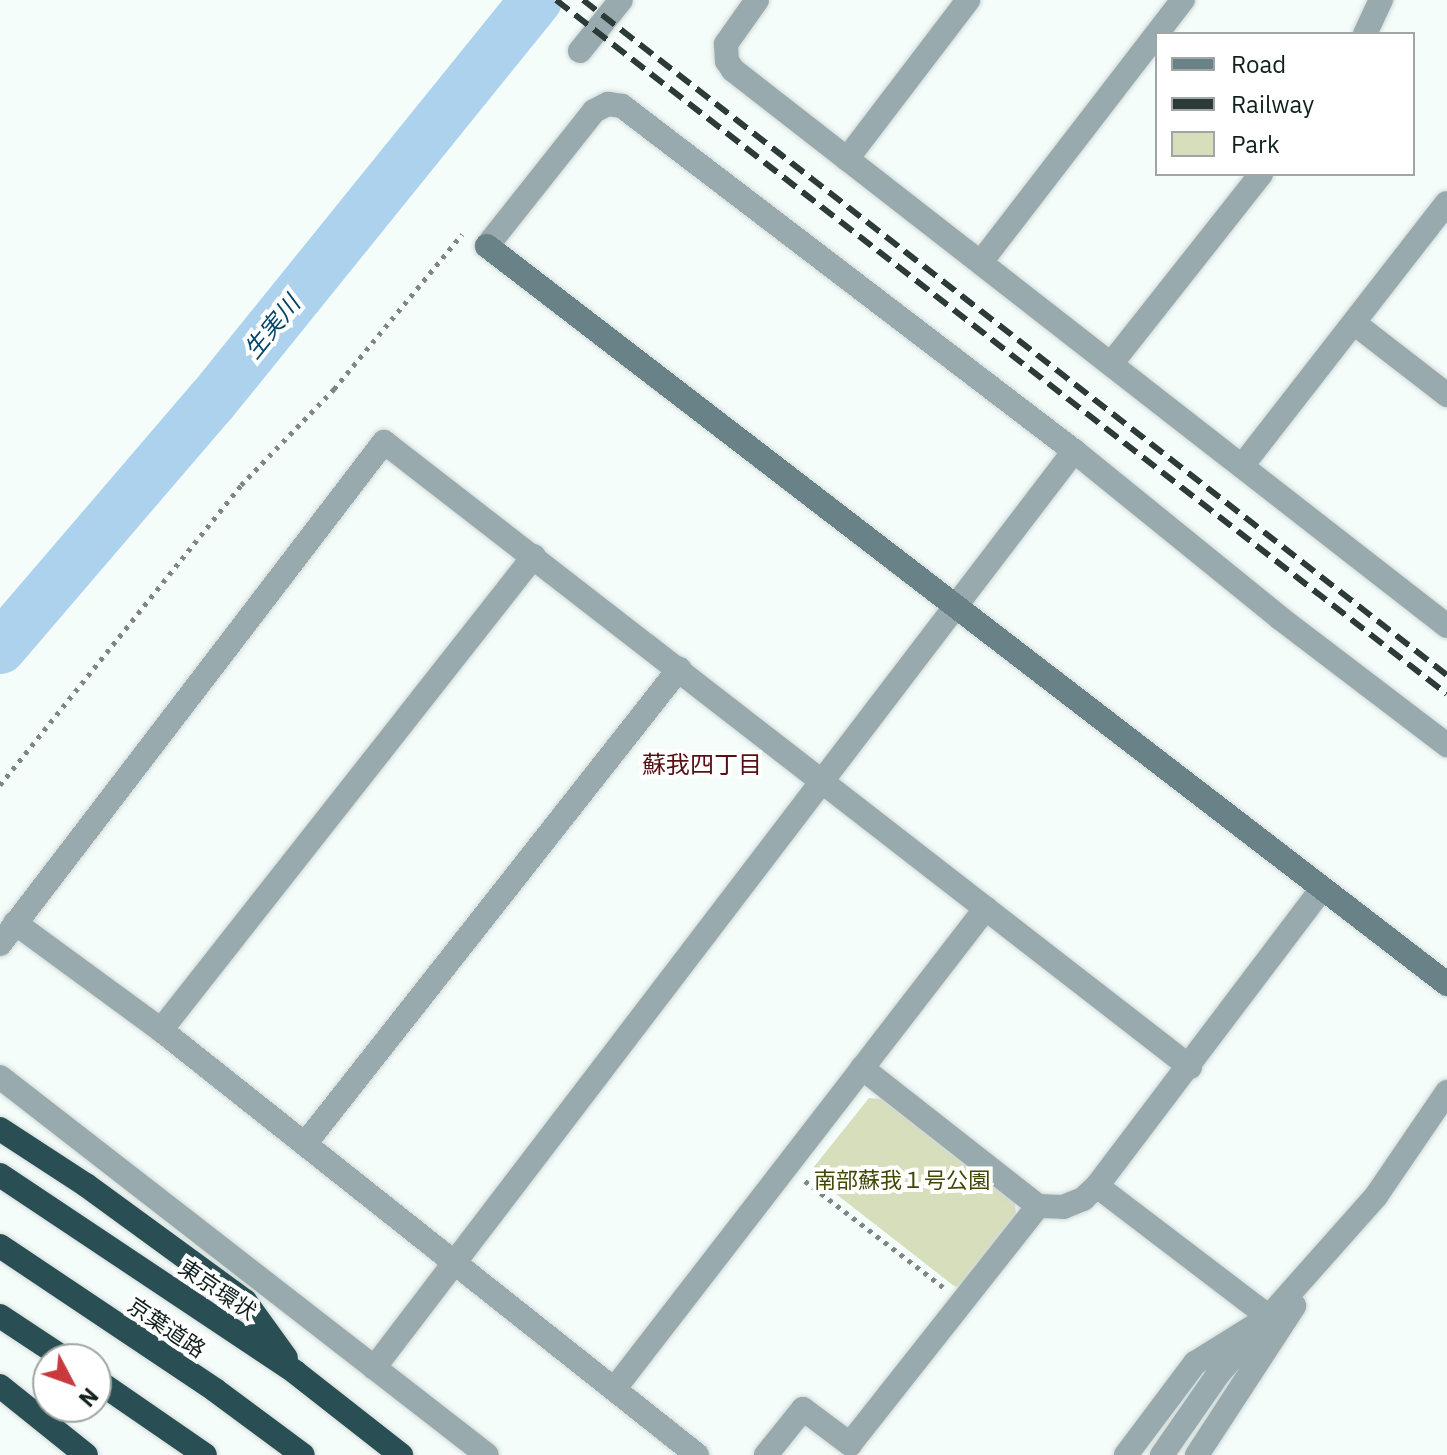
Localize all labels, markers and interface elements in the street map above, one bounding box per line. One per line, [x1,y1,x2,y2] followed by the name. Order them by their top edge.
[1155,32,1415,176] legend
[1231,48,1286,80] text: Road
[1231,88,1314,120] text: Railway
[1231,128,1280,160] text: Park
[238,290,306,364] water label: 生実川
[642,751,762,779] district label: 蘇我四丁目
[814,1167,990,1193] park label: 南部蘇我１号公園
[174,1253,262,1325] street label: 東京環状
[123,1291,211,1363] street label: 京葉道路
[32,1343,112,1423] north arrow
[73,1382,105,1413] text: N

